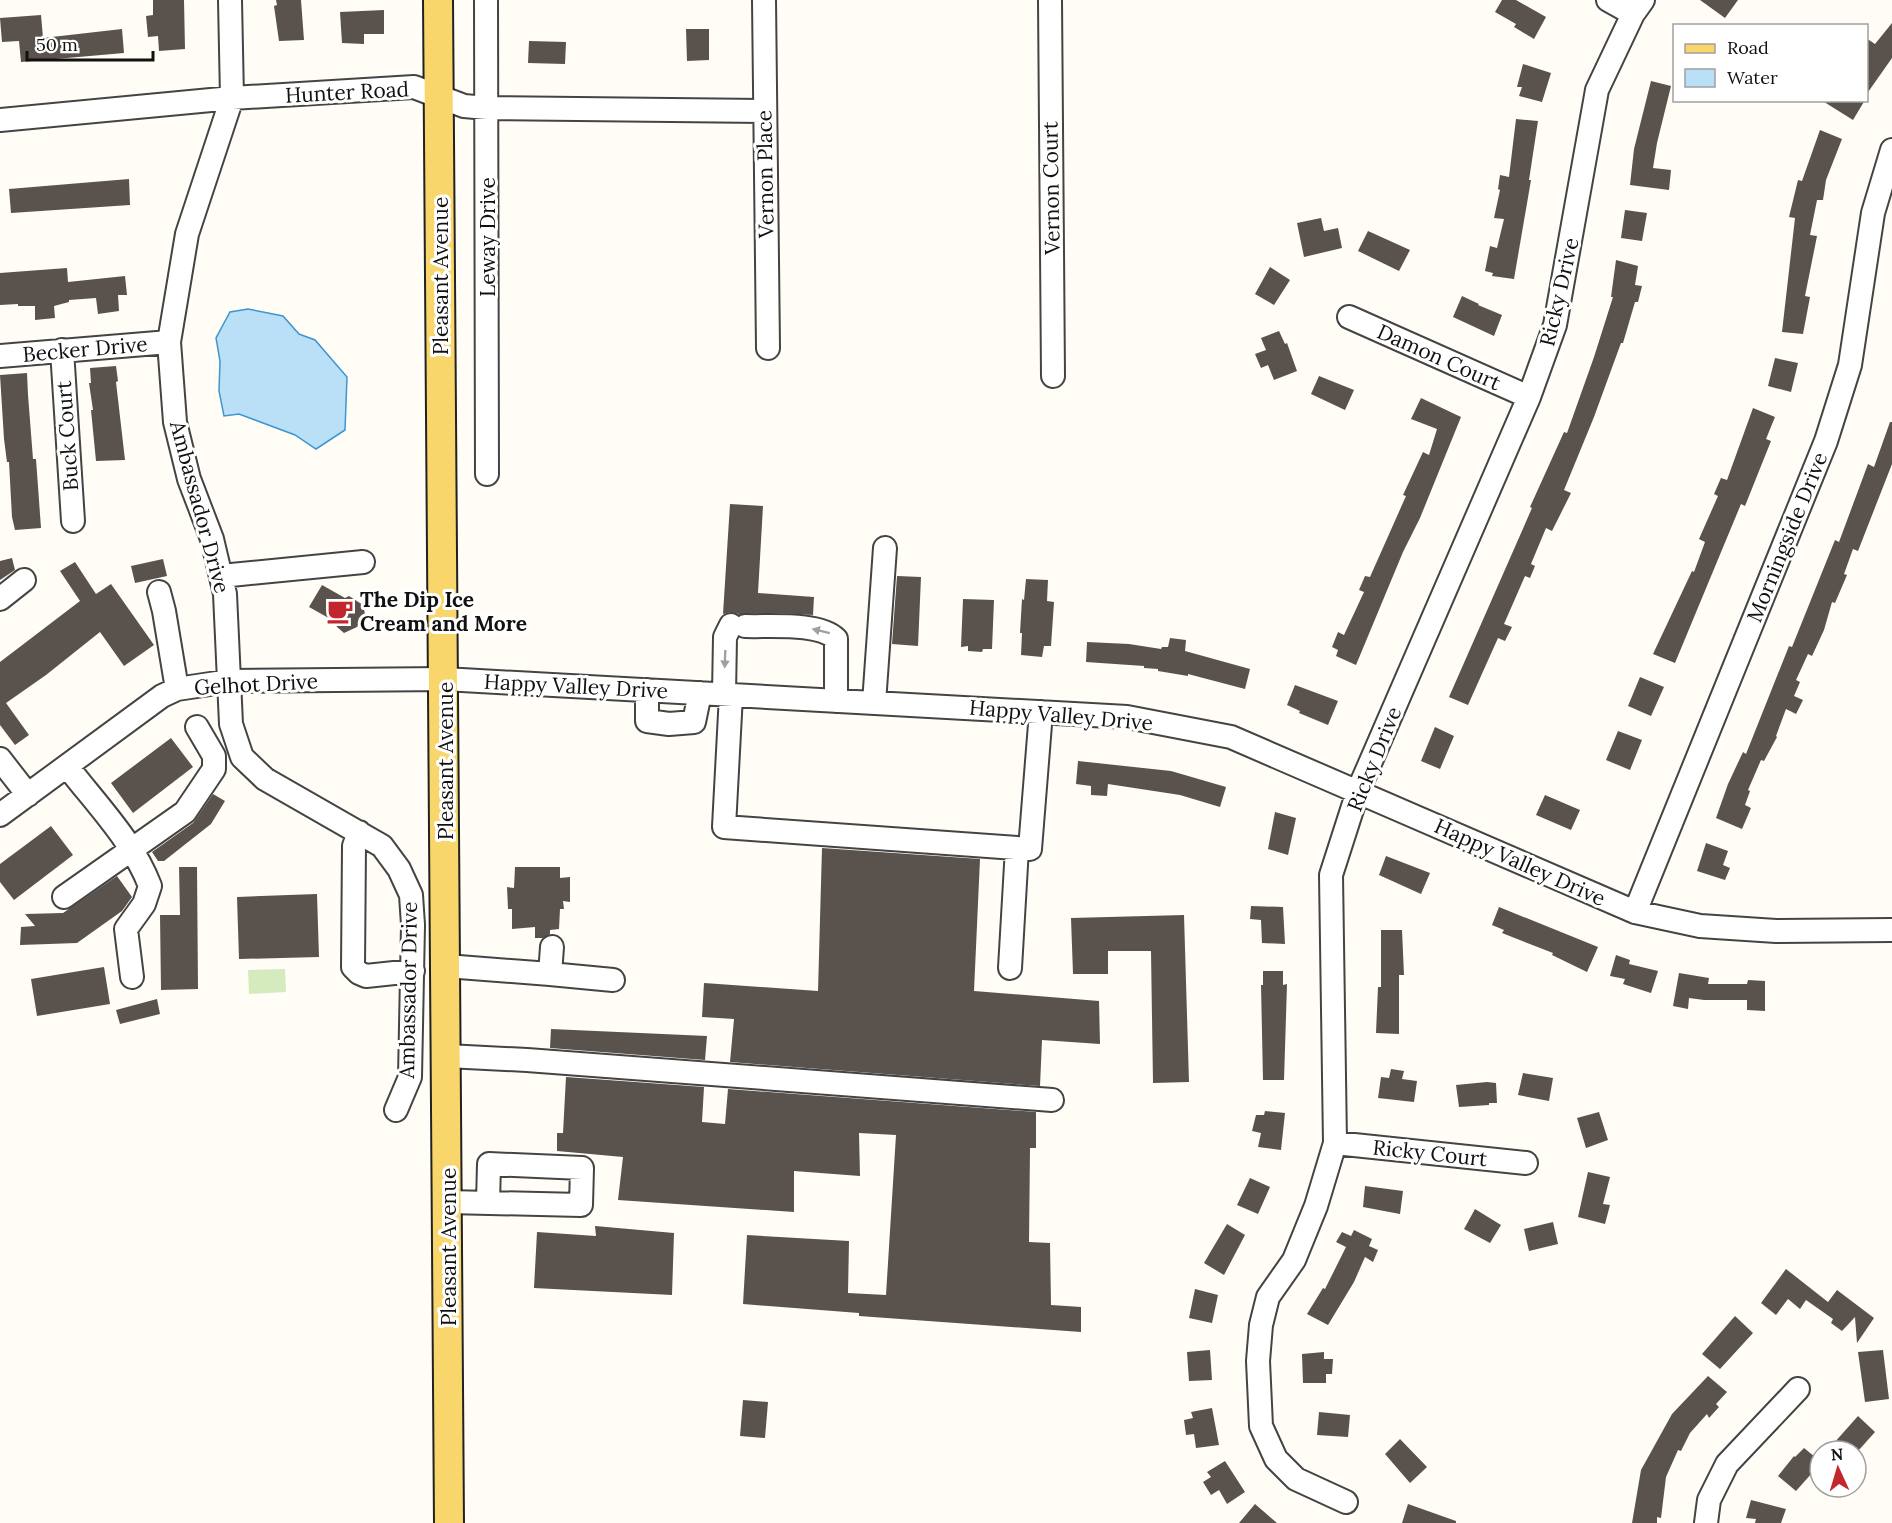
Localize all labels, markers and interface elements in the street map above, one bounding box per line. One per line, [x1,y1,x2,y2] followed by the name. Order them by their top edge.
[27,24,153,62] scale bar
[1673,24,1868,102] legend
[36,33,78,56] text: 50 m
[1727,36,1769,59] text: Road
[1727,66,1778,89] text: Water
[284,75,410,109] street label: Hunter Road
[750,110,780,239] street label: Vernon Place
[1036,120,1066,256] street label: Vernon Court
[474,177,501,297] street label: Leway Drive
[427,197,454,355] street label: Pleasant Avenue
[1533,235,1585,349] street label: Ricky Drive
[1373,318,1506,397] street label: Damon Court
[21,330,149,368] street label: Becker Drive
[50,379,84,492] street label: Buck Court
[164,417,236,596] street label: Ambassador Drive
[1741,448,1833,626] street label: Morningside Drive
[360,586,527,637] place label: The Dip Ice Cream and More
[325,596,355,626] cafe icon: The Dip Ice Cream and More
[812,626,830,636] one-way arrow
[720,650,729,669] one-way arrow
[193,667,319,701] street label: Gelhot Drive
[483,668,669,704] street label: Happy Valley Drive
[432,682,459,840] street label: Pleasant Avenue
[968,694,1154,736] street label: Happy Valley Drive
[1341,703,1407,815] street label: Ricky Drive
[1430,812,1610,912] street label: Happy Valley Drive
[393,901,423,1080] street label: Ambassador Drive
[1371,1134,1489,1173] street label: Ricky Court
[435,1168,462,1326] street label: Pleasant Avenue
[1808,1439,1868,1499] north arrow
[1830,1444,1844,1464] text: N

